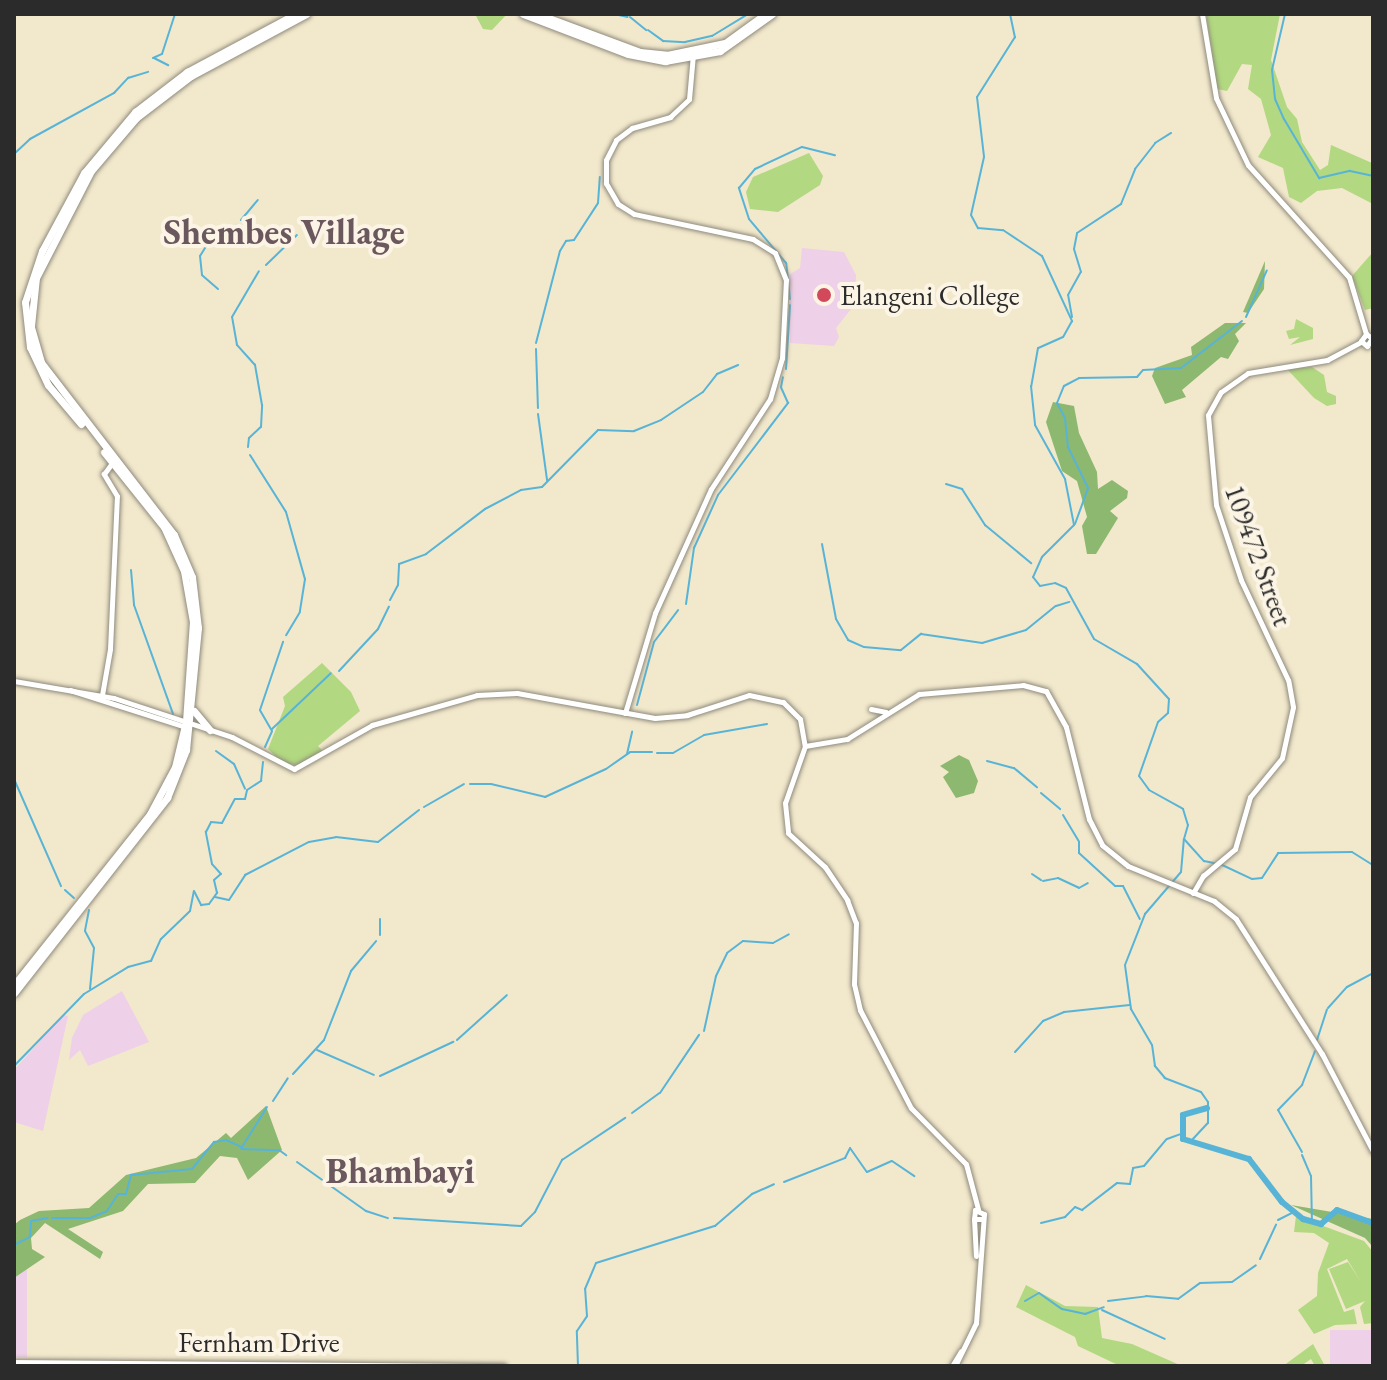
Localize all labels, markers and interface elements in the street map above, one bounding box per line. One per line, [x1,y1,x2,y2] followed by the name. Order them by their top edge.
[163,210,405,254] district label: Shembes Village
[840,278,1020,312] place label: Elangeni College
[815,286,833,304] marker: Elangeni College
[1218,480,1300,630] street label: 109472 Street
[325,1149,475,1193] district label: Bhambayi
[178,1325,340,1359] street label: Fernham Drive

